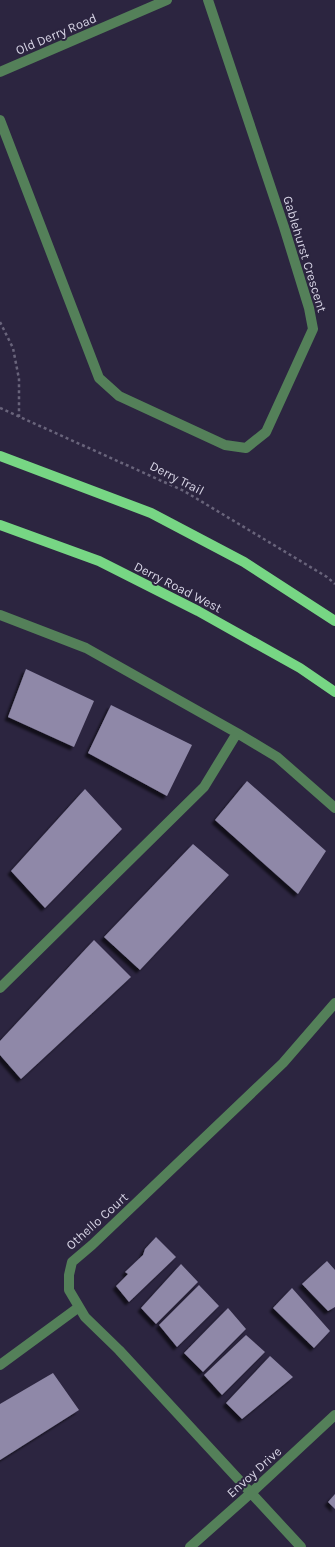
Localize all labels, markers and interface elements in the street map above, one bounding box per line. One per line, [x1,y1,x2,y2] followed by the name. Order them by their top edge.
[13,10,99,58] street label: Old Derry Road
[280,194,330,314] street label: Gablehurst Crescent
[147,458,207,498] street label: Derry Trail
[132,558,224,616] street label: Derry Road West
[63,1189,131,1253] street label: Othello Court
[224,1443,285,1500] street label: Envoy Drive

